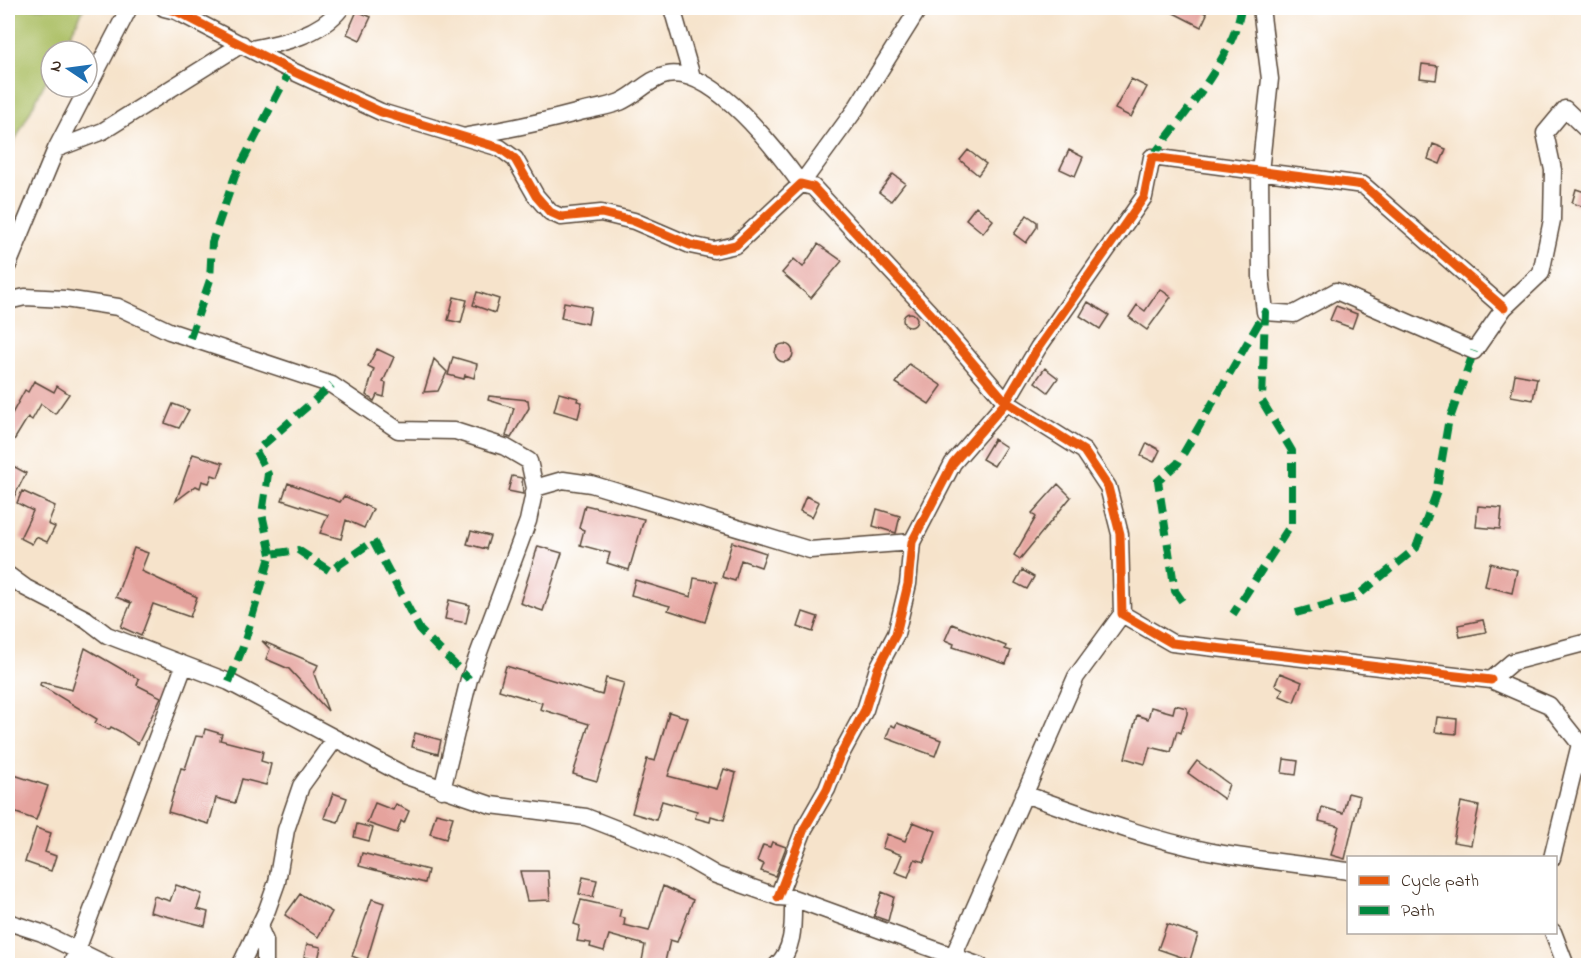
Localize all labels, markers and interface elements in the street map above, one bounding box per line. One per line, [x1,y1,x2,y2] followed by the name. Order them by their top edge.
[39,39,99,99] north arrow
[43,58,69,74] text: N
[1347,856,1557,934] legend
[1401,869,1479,895] text: Cycle path
[1401,899,1435,925] text: Path

